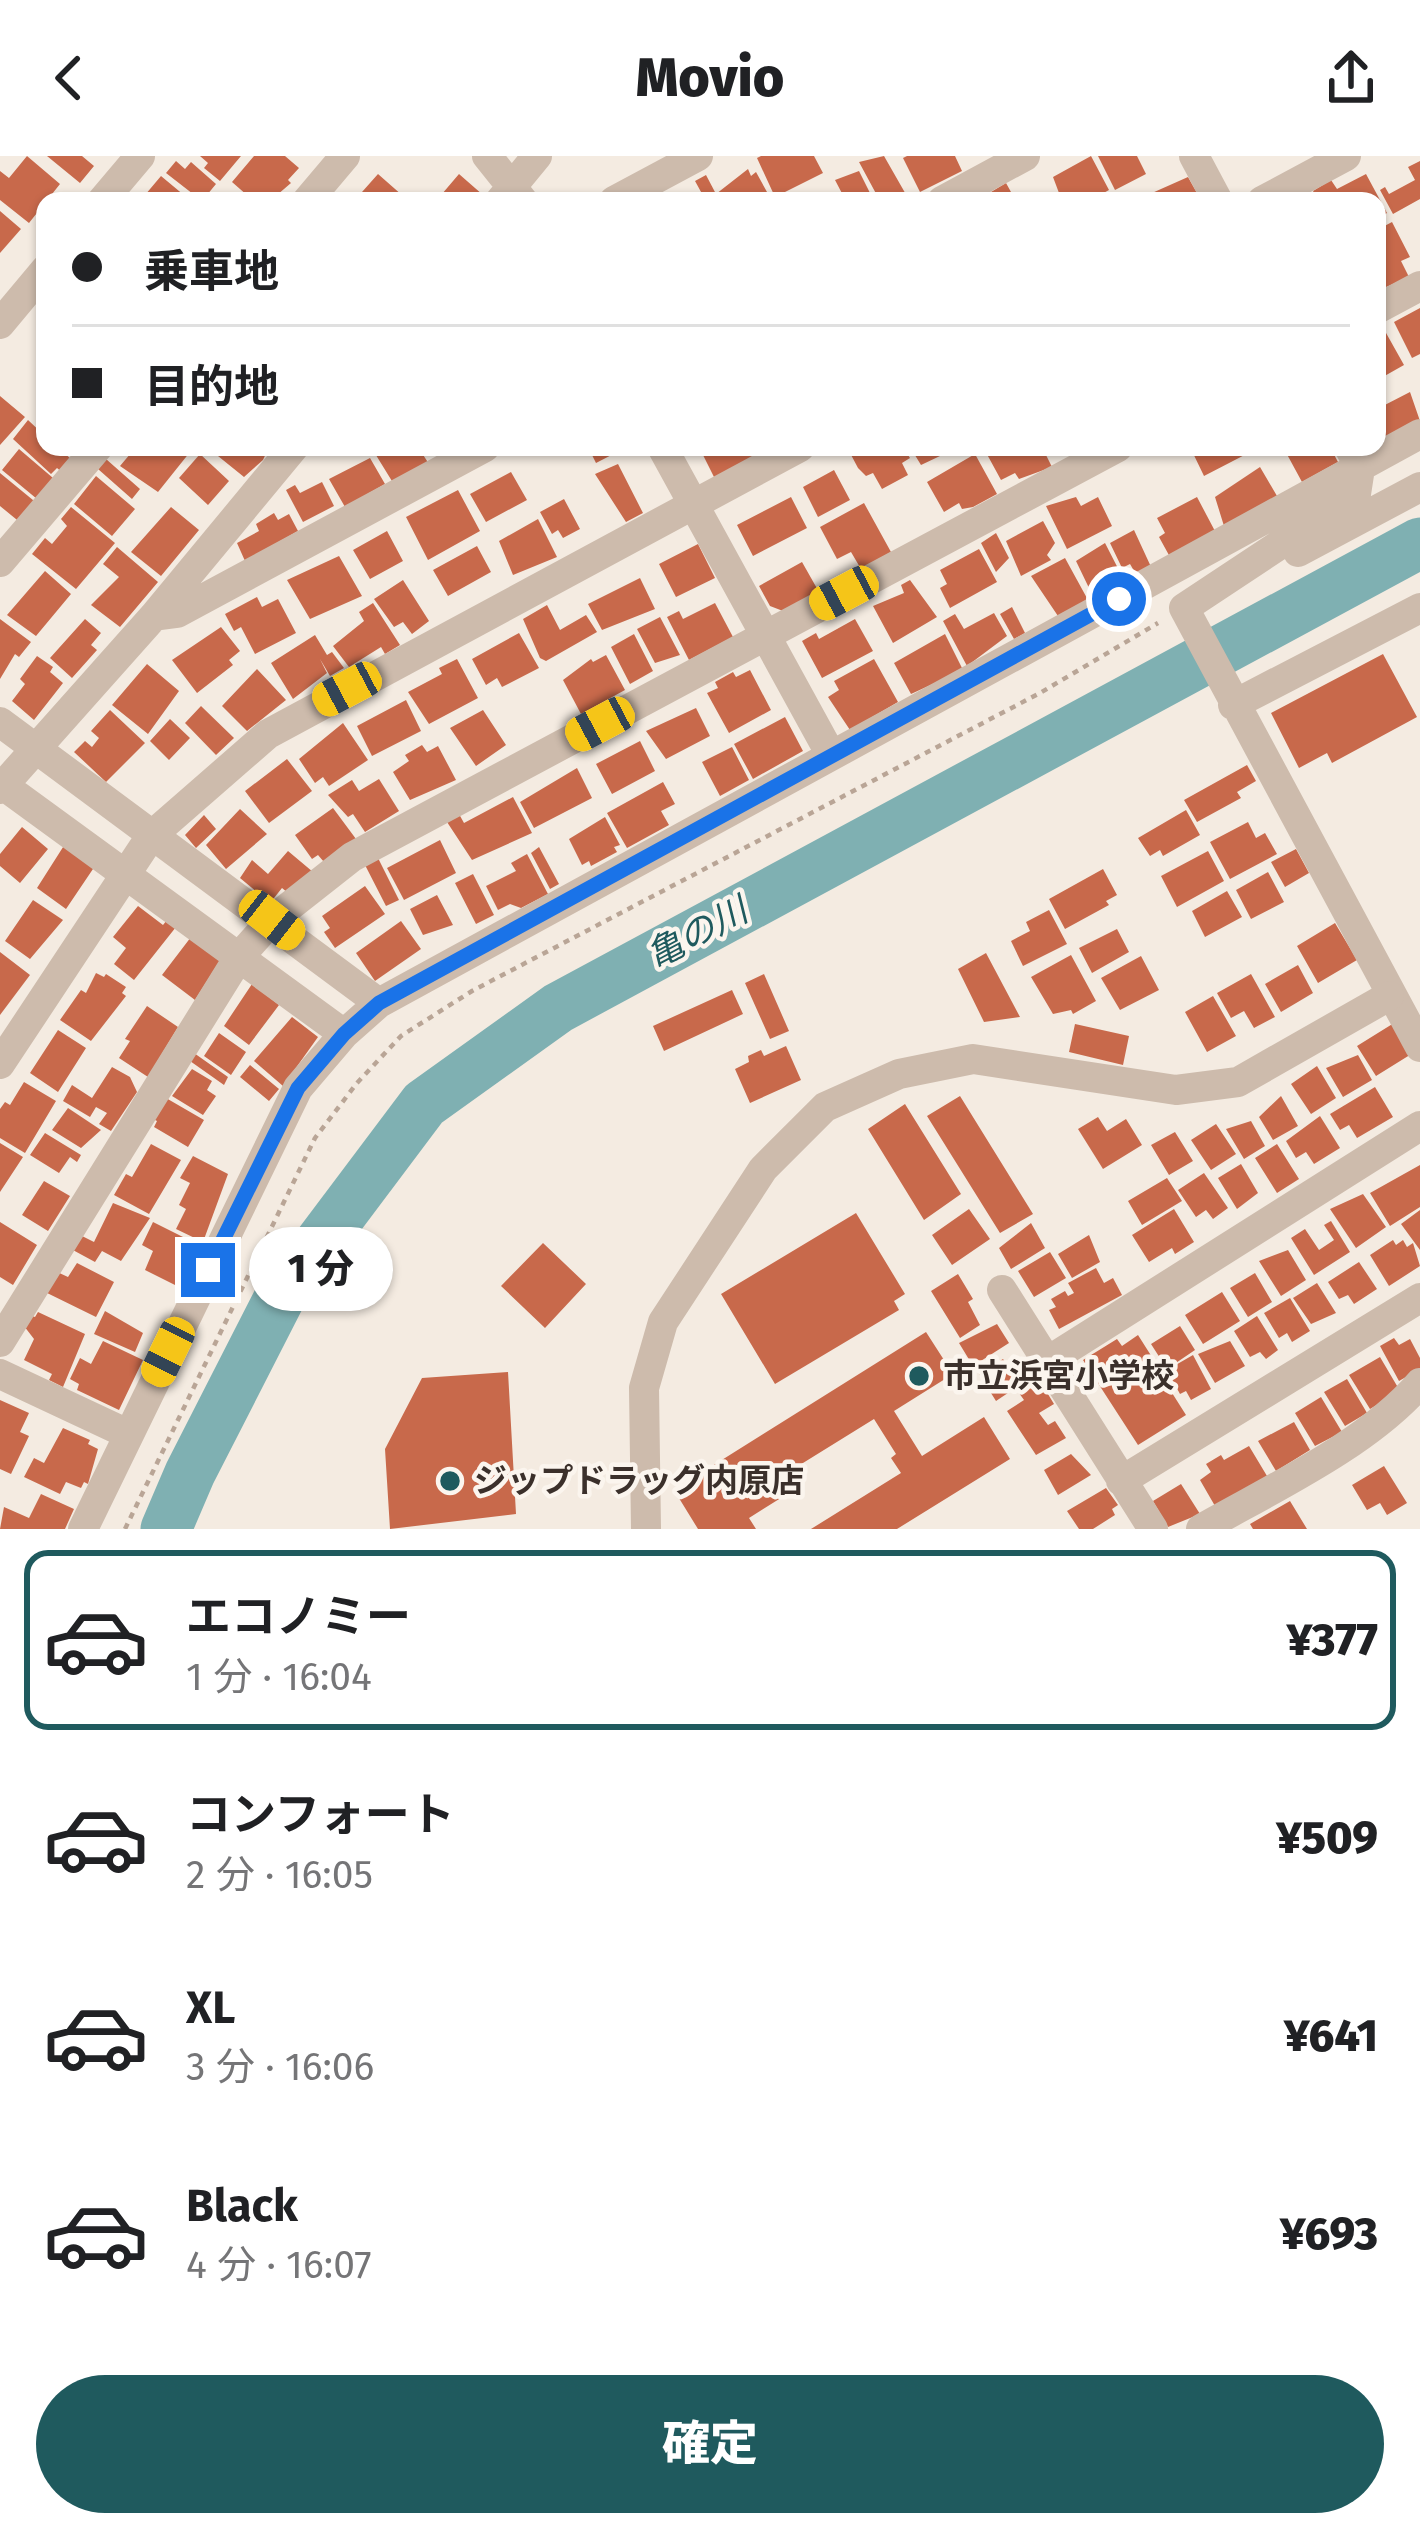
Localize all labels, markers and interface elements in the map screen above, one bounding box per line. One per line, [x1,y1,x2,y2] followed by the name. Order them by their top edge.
[36,45,102,111] icon: back
[1318,45,1384,111] icon: share
[636,46,784,110] text: Movio
[144,245,279,299] text: 乗車地
[144,360,279,414] text: 目的地
[804,560,884,626] car
[1092,572,1146,626] route start
[307,656,387,722] car
[560,691,640,757] car
[233,884,311,956] car
[639,886,759,978] water label: 亀の川
[250,1228,394,1312] callout: 1 分
[181,1243,235,1297] route end
[288,1246,354,1292] text: 1 分
[136,1312,200,1392] car
[943,1356,1174,1396] place label: 市立浜宮小学校
[906,1363,932,1389] marker: 市立浜宮小学校
[474,1461,804,1501] place label: ジップドラッグ内原店
[437,1468,463,1494] marker: ジップドラッグ内原店
[42,1586,150,1694] icon: car
[186,1590,411,1644] text: エコノミー
[1286,1613,1378,1667] text: ¥377
[186,1654,372,1700] text: 1 分 · 16:04
[42,1784,150,1892] icon: car
[186,1788,455,1842] text: コンフォート
[1276,1811,1378,1865] text: ¥509
[186,1852,373,1898] text: 2 分 · 16:05
[186,1981,235,2035] text: XL
[42,1982,150,2090] icon: car
[1284,2009,1378,2063] text: ¥641
[186,2044,374,2090] text: 3 分 · 16:06
[186,2179,298,2233] text: Black
[42,2180,150,2288] icon: car
[1280,2207,1378,2261] text: ¥693
[186,2242,371,2288] text: 4 分 · 16:07
[36,2375,1384,2513] button: 確定

